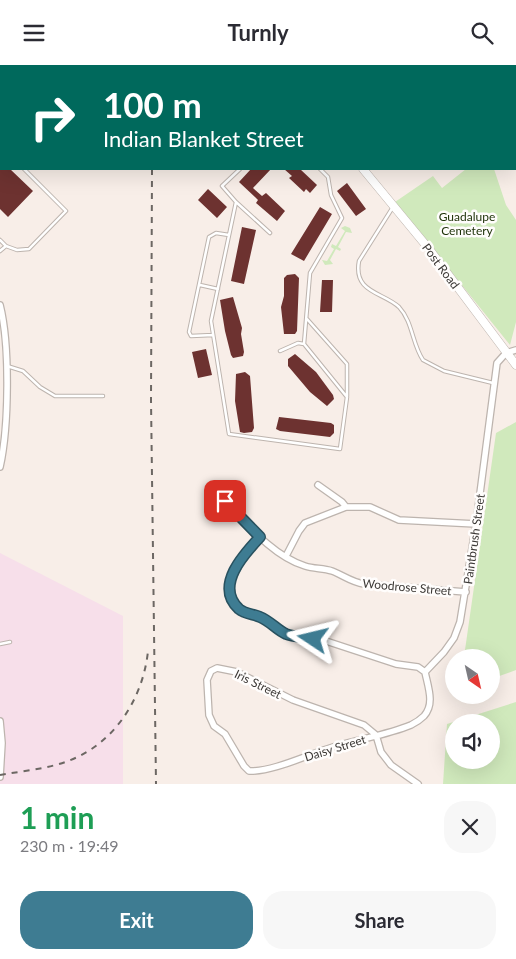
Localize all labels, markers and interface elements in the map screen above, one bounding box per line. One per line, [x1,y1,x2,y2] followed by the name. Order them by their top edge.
[20,19,48,47] icon: menu
[227,19,289,46] text: Turnly
[468,19,496,47] icon: search
[103,83,202,125] text: 100 m
[20,85,85,150] icon: right
[103,125,304,152] text: Indian Blanket Street
[439,209,495,238] park label: Guadalupe Cemetery
[419,240,463,292] street label: Post Road
[204,480,246,522] pin
[211,487,239,515] icon: arrive
[460,492,488,585] street label: Paintbrush Street
[362,576,453,598] street label: Woodrose Street
[286,612,338,664] position arrow
[445,649,500,704] north arrow
[445,649,500,769] map controls
[232,666,285,702] street label: Iris Street
[445,714,500,769] button: sound
[302,731,368,764] street label: Daisy Street
[20,799,94,835] text: 1 min
[444,801,496,853] button: close
[20,836,119,855] text: 230 m · 19:49
[20,891,253,949] button: Exit
[263,891,496,949] button: Share

